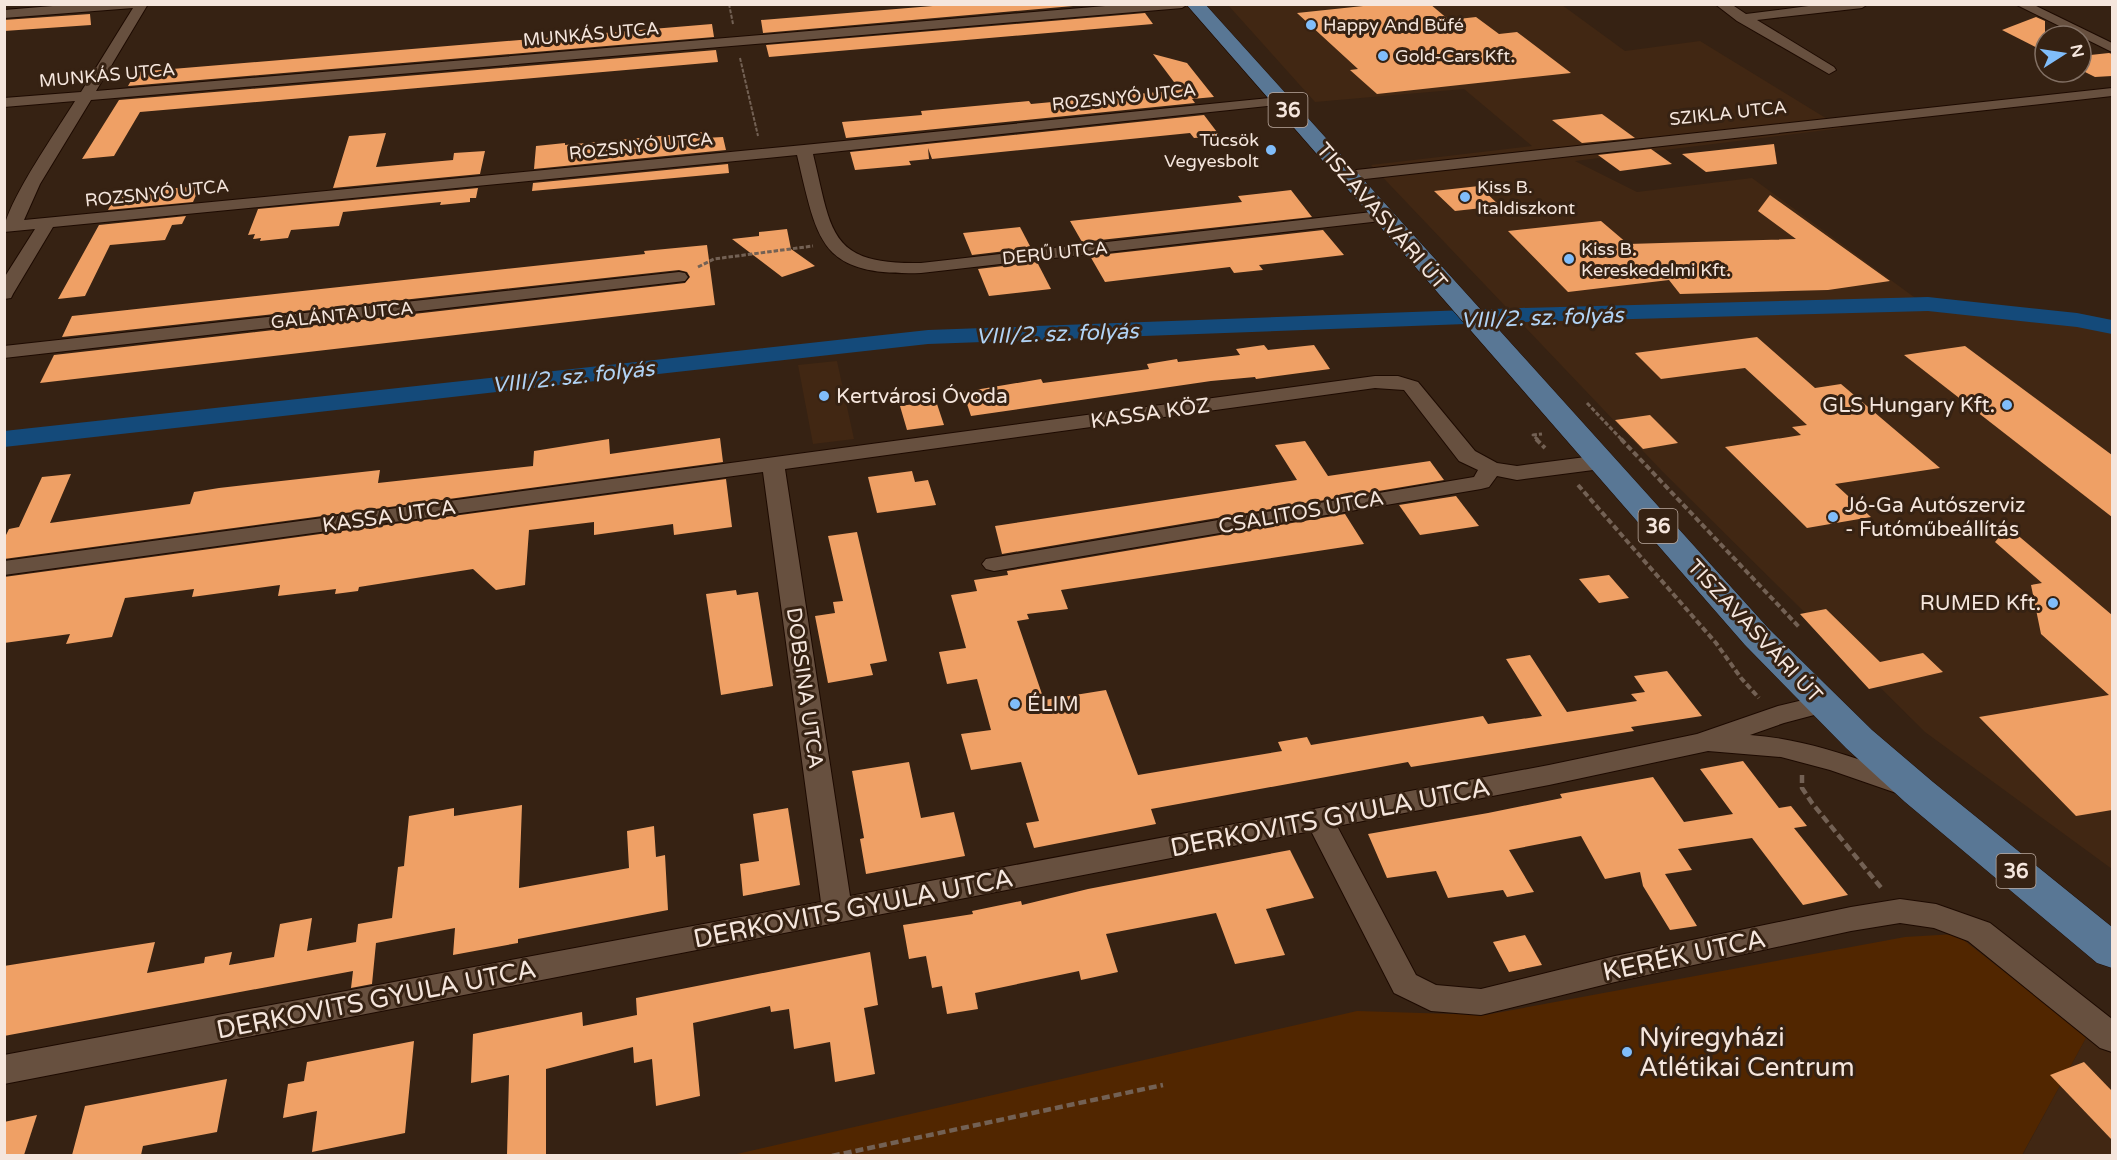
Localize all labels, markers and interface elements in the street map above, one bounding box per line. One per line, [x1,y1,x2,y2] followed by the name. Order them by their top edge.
[1323,14,1464,36] place label: Happy And Büfé
[522,17,660,51] street label: MUNKÁS UTCA
[1304,18,1318,32] marker: Happy And Büfé
[2033,24,2093,84] north arrow
[2066,43,2088,59] text: N
[1395,45,1515,67] place label: Gold-Cars Kft.
[1376,49,1390,63] marker: Gold-Cars Kft.
[38,58,176,92] street label: MUNKÁS UTCA
[1051,78,1197,116] street label: ROZSNYÓ UTCA
[1268,93,1308,127] road number: 36
[1668,96,1788,130] street label: SZIKLA UTCA
[568,127,714,165] street label: ROZSNYÓ UTCA
[1164,129,1259,172] place label: Tücsök Vegyesbolt
[1311,138,1452,295] street label: TISZAVASVÁRI ÚT
[1264,143,1278,157] marker: Tücsök Vegyesbolt
[84,174,230,212] street label: ROZSNYÓ UTCA
[1477,176,1575,219] place label: Kiss B. Italdiszkont
[1458,190,1472,204] marker: Kiss B. Italdiszkont
[1001,237,1109,269] street label: DERŰ UTCA
[1581,238,1731,281] place label: Kiss B. Kereskedelmi Kft.
[1562,252,1576,266] marker: Kiss B. Kereskedelmi Kft.
[270,297,414,333] street label: GALÁNTA UTCA
[1460,302,1626,334] water label: VIII/2. sz. folyás
[975,318,1141,350] water label: VIII/2. sz. folyás
[491,355,657,398] water label: VIII/2. sz. folyás
[836,384,1008,409] place label: Kertvárosi Óvoda
[817,389,831,403] marker: Kertvárosi Óvoda
[1089,393,1211,434] street label: KASSA KÖZ
[1822,393,1995,418] place label: GLS Hungary Kft.
[2000,398,2014,412] marker: GLS Hungary Kft.
[1216,486,1386,539] street label: CSALITOS UTCA
[1845,493,2025,542] place label: Jó-Ga Autószerviz - Futóműbeállítás
[321,495,458,538] street label: KASSA UTCA
[1638,509,1678,543] road number: 36
[1826,510,1840,524] marker: Jó-Ga Autószerviz - Futóműbeállítás
[1682,555,1827,708] street label: TISZAVASVÁRI ÚT
[1920,591,2041,616] place label: RUMED Kft.
[2046,596,2060,610] marker: RUMED Kft.
[781,606,828,770] street label: DOBSINA UTCA
[1027,692,1079,717] place label: ÉLIM
[1008,697,1022,711] marker: ÉLIM
[1168,771,1493,864] street label: DERKOVITS GYULA UTCA
[1996,854,2036,888] road number: 36
[691,862,1016,955] street label: DERKOVITS GYULA UTCA
[1600,923,1768,988] street label: KERÉK UTCA
[214,953,539,1046] street label: DERKOVITS GYULA UTCA
[1639,1022,1855,1083] place label: Nyíregyházi Atlétikai Centrum
[1620,1045,1634,1059] marker: Nyíregyházi Atlétikai Centrum

